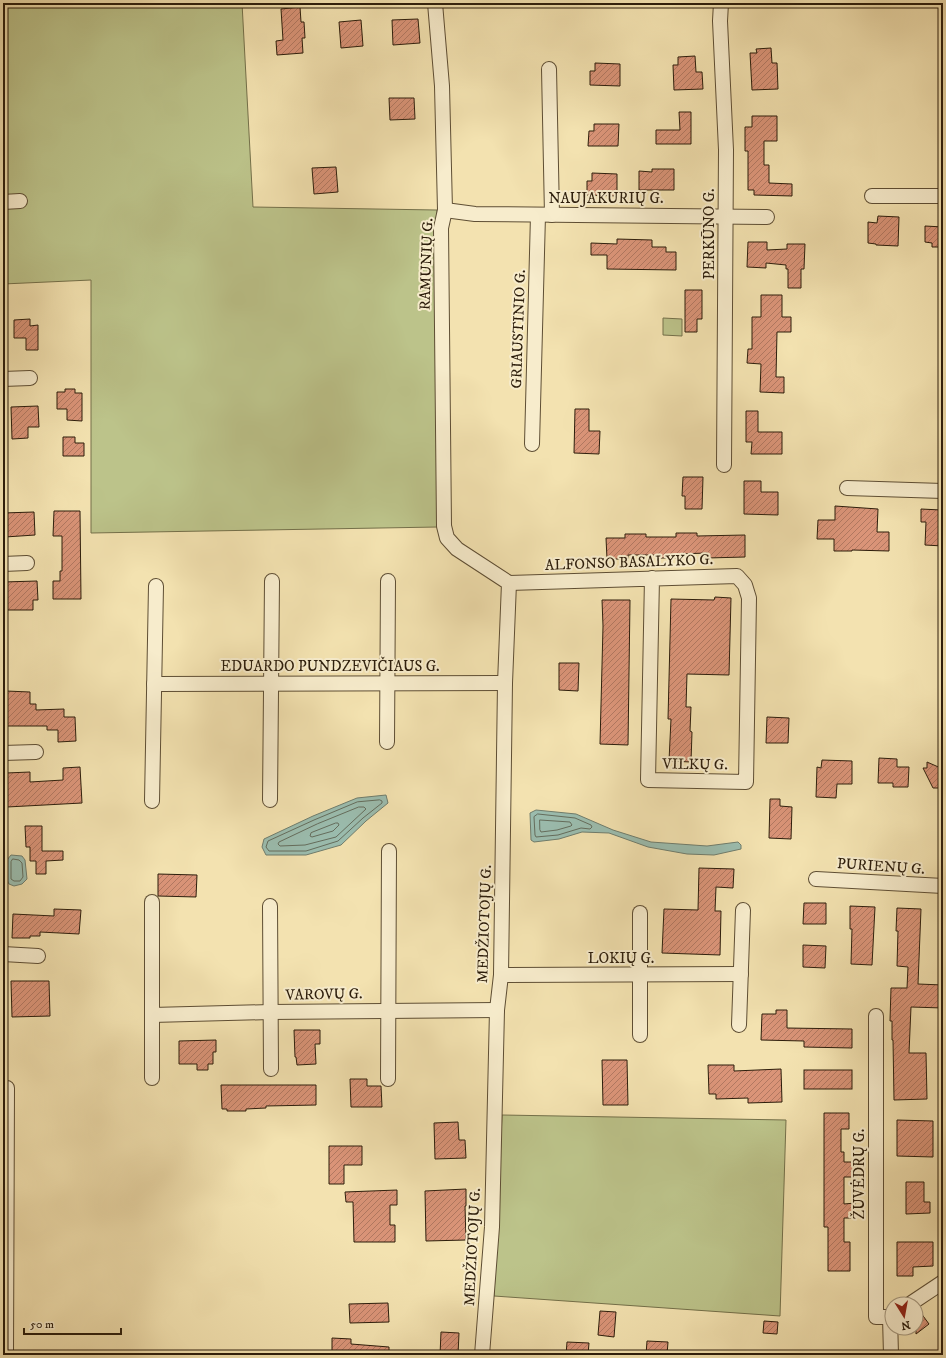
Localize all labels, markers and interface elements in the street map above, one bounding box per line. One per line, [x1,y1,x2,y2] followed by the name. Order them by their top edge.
[700,188,719,280] street label: PERKŪNO G.
[549,189,664,208] street label: NAUJAKURIŲ G.
[415,218,438,310] street label: RAMUNIŲ G.
[507,269,530,389] street label: GRIAUSTINIO G.
[545,550,713,575] street label: ALFONSO BASALYKO G.
[220,656,440,676] street label: EDUARDO PUNDZEVIČIAUS G.
[661,754,728,775] street label: VILKŲ G.
[836,854,926,879] street label: PURIENŲ G.
[473,865,496,983] street label: MEDŽIOTOJŲ G.
[588,949,654,968] street label: LOKIŲ G.
[284,984,363,1005] street label: VAROVŲ G.
[850,1129,869,1219] street label: ŽUVĖDRŲ G.
[460,1187,485,1307] street label: MEDŽIOTOJŲ G.
[884,1296,924,1336] north arrow
[24,1310,121,1336] scale bar
[30,1317,54,1332] text: 50 m
[900,1317,911,1333] text: N

